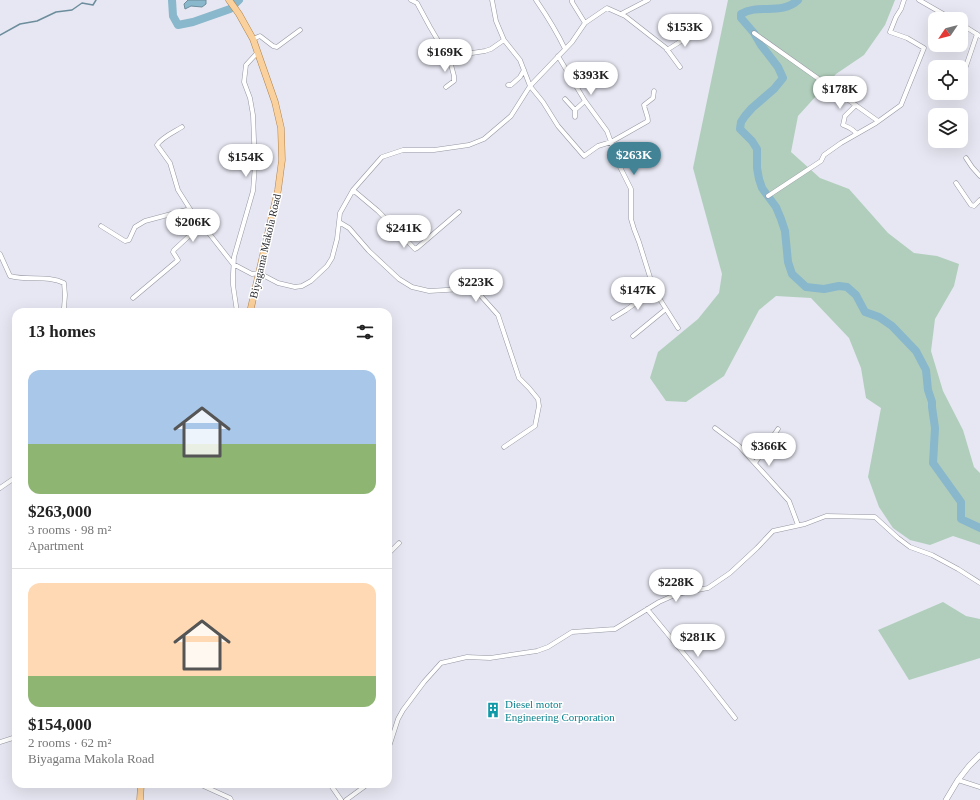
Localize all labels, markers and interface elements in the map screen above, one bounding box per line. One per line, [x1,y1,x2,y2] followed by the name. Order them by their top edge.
[928,12,968,52] north arrow
[928,12,968,148] map controls
[657,14,713,48] pin: $153K
[667,19,703,34] text: $153K
[417,39,473,73] pin: $169K
[427,44,463,59] text: $169K
[928,60,968,100] button: locate
[563,62,619,96] pin: $393K
[573,67,609,82] text: $393K
[812,76,868,110] pin: $178K
[822,81,858,96] text: $178K
[928,108,968,148] button: layers
[606,142,662,176] pin: $263K
[218,144,274,178] pin: $154K
[616,147,652,162] text: $263K
[228,149,264,164] text: $154K
[247,192,283,299] street label: Biyagama Makola Road
[165,209,221,243] pin: $206K
[175,214,211,229] text: $206K
[376,215,432,249] pin: $241K
[386,220,422,235] text: $241K
[448,269,504,303] pin: $223K
[458,274,494,289] text: $223K
[610,277,666,311] pin: $147K
[620,282,656,297] text: $147K
[354,321,376,343] icon: filters
[28,322,96,341] text: 13 homes
[166,396,238,468] icon: home
[741,433,797,467] pin: $366K
[751,438,787,453] text: $366K
[28,502,92,521] text: $263,000
[28,522,111,537] text: 3 rooms · 98 m²
[28,538,84,553] text: Apartment
[648,569,704,603] pin: $228K
[658,574,694,589] text: $228K
[166,609,238,681] icon: home
[670,624,726,658] pin: $281K
[680,629,716,644] text: $281K
[505,698,615,723] place label: Diesel motor Engineering Corporation
[484,701,502,719] building icon: Diesel motor Engineering Corporation
[28,715,92,734] text: $154,000
[28,735,111,750] text: 2 rooms · 62 m²
[28,751,154,766] text: Biyagama Makola Road

